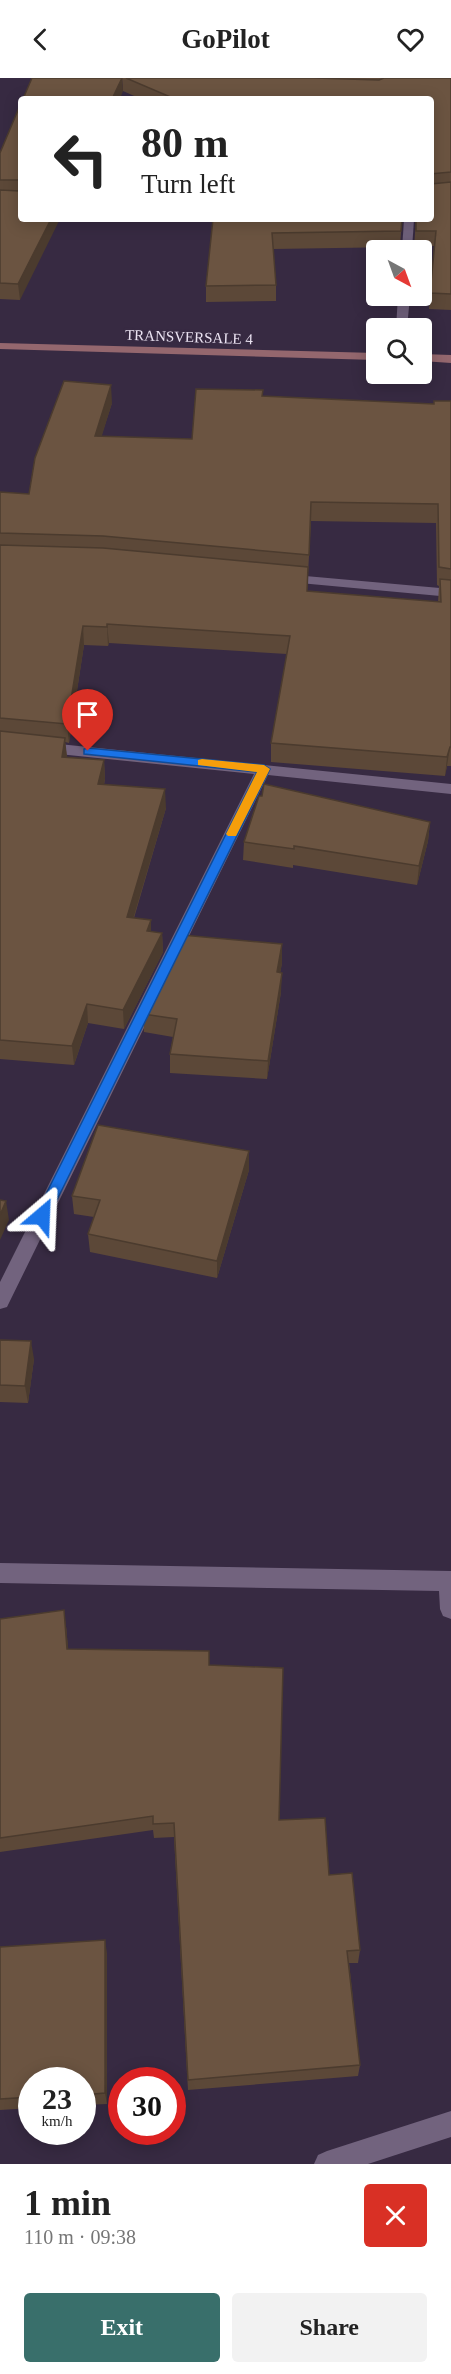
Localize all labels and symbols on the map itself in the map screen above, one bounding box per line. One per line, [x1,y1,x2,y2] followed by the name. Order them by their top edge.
[366,240,432,306] north arrow
[125,327,254,347] street label: TRANSVERSALE 4
[62,689,113,751] pin
[10,1184,74,1248] position arrow
[108,2067,186,2145] speed limit sign: 30

